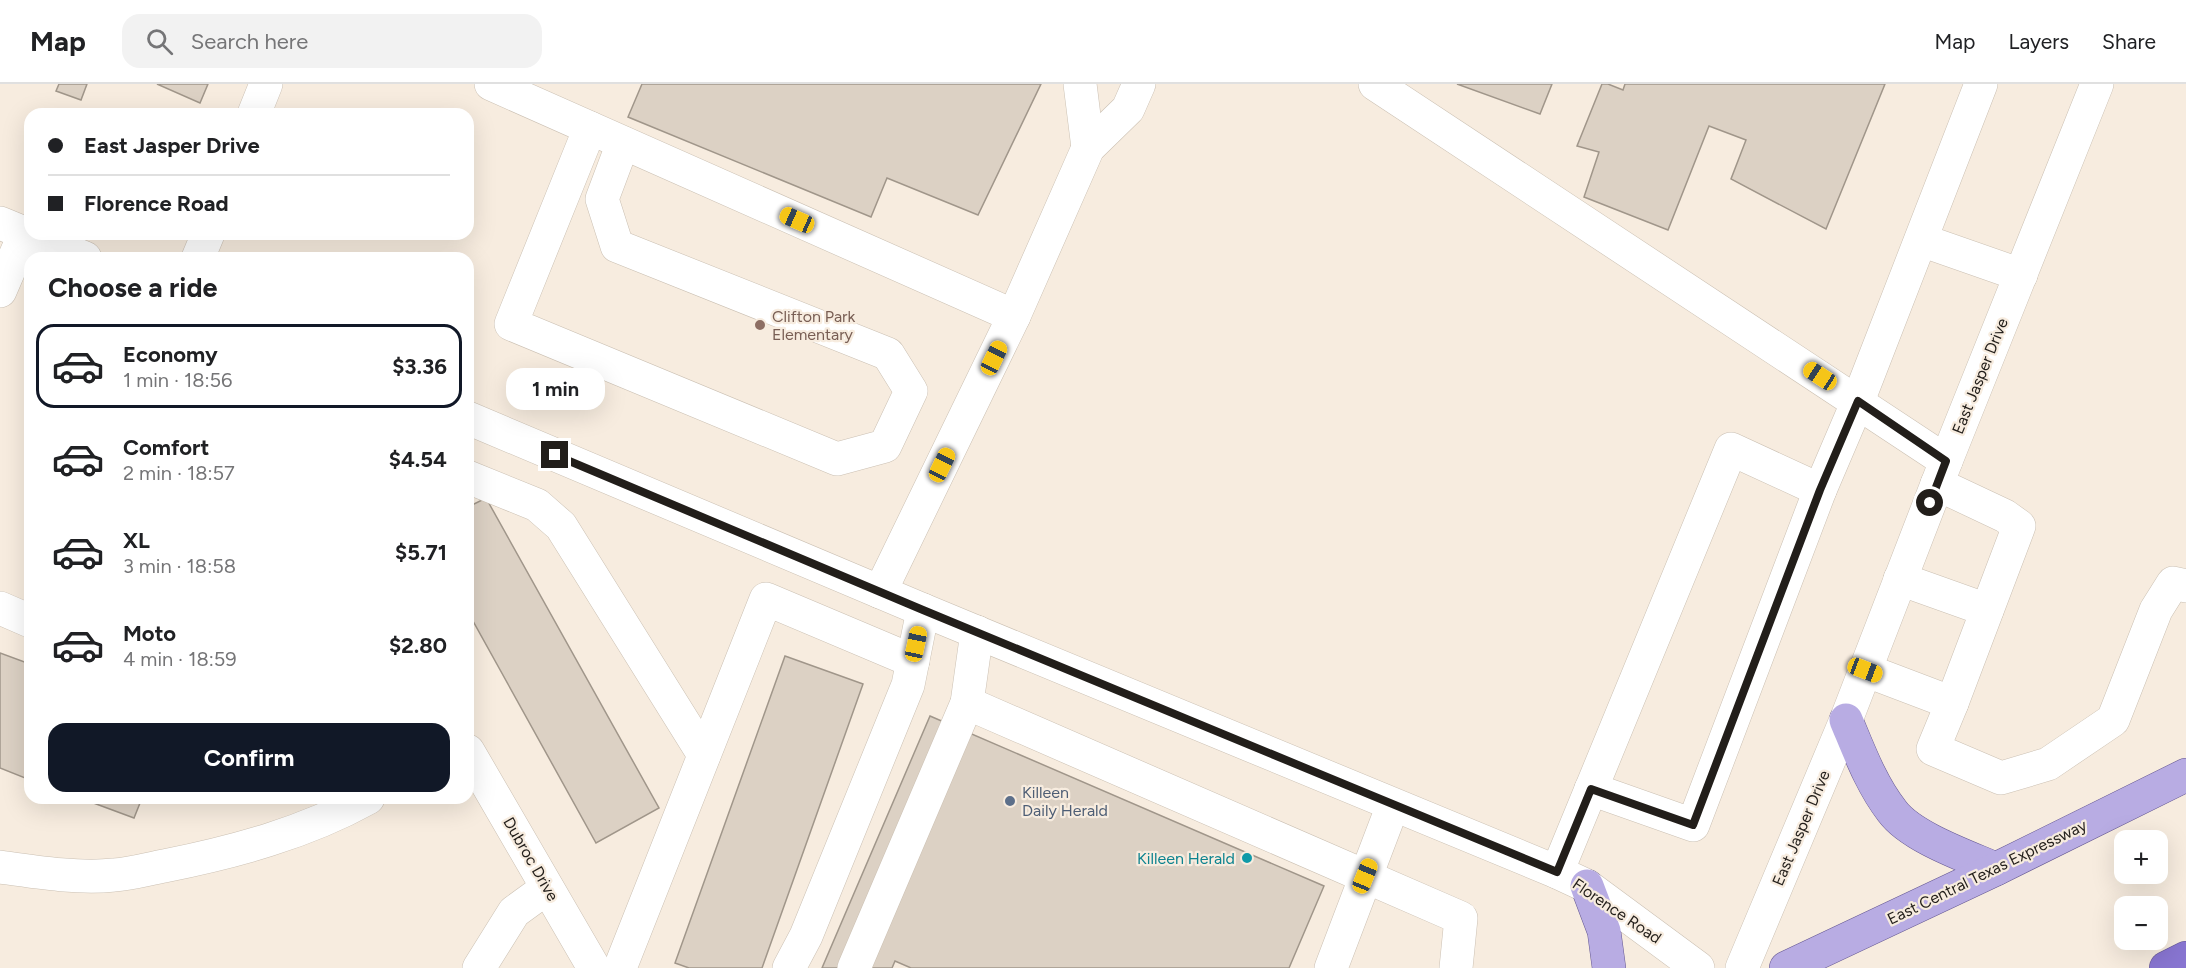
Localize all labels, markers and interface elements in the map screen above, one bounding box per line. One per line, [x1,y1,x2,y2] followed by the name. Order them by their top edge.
[122,14,542,68] search box
[30,24,86,58] text: Map
[143,25,176,58] icon: search
[191,28,308,55] text: Search here
[1935,29,1975,54] text: Map
[2008,29,2069,54] text: Layers
[2102,29,2156,54] text: Share
[84,132,260,159] text: East Jasper Drive
[84,190,229,217] text: Florence Road
[777,204,817,236] car
[48,271,217,304] text: Choose a ride
[772,307,856,344] place label: Clifton Park Elementary
[1948,315,2012,437] street label: East Jasper Drive
[753,318,767,332] marker: Clifton Park Elementary
[978,338,1010,378] car
[51,339,105,393] icon: car
[123,341,218,368] text: Economy
[392,353,447,380] text: $3.36
[1800,359,1840,393] car
[123,368,232,392] text: 1 min · 18:56
[506,368,604,410] callout: 1 min
[532,377,579,401] text: 1 min
[51,432,105,486] icon: car
[123,434,209,461] text: Comfort
[541,441,568,468] route end
[926,445,958,485] car
[389,446,447,473] text: $4.54
[123,461,235,485] text: 2 min · 18:57
[1916,489,1943,516] route start
[51,525,105,579] icon: car
[123,527,150,554] text: XL
[395,539,447,566] text: $5.71
[123,554,236,578] text: 3 min · 18:58
[51,618,105,672] icon: car
[123,620,176,647] text: Moto
[903,625,929,663] car
[389,632,447,659] text: $2.80
[123,647,237,671] text: 4 min · 18:59
[1845,655,1885,685] car
[48,723,450,792] button: Confirm
[1768,767,1834,889] street label: East Jasper Drive
[1022,783,1108,820] place label: Killeen Daily Herald
[1003,794,1017,808] marker: Killeen Daily Herald
[499,814,563,905] street label: Dubroc Drive
[1884,815,2090,929] street label: East Central Texas Expressway
[2114,830,2168,950] map controls
[2114,830,2168,884] button: +
[1137,849,1235,868] place label: Killeen Herald
[1240,851,1254,865] marker: Killeen Herald
[1350,856,1380,896] car
[1569,874,1665,948] street label: Florence Road
[2114,896,2168,950] button: −

